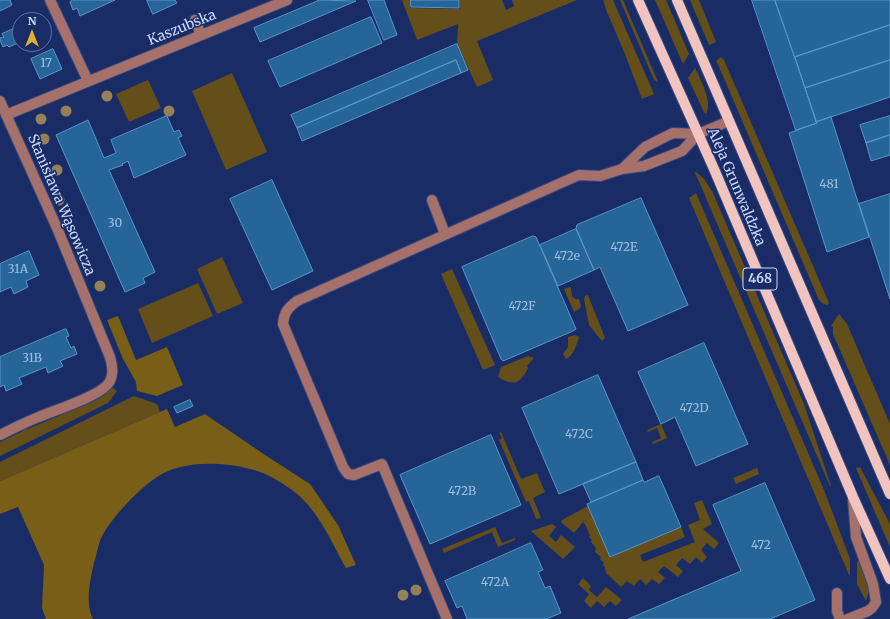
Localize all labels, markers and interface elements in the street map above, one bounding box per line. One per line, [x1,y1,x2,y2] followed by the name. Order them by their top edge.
[145,7,219,49] street label: Kaszubska
[12,12,52,52] north arrow
[28,14,36,28] text: N
[40,57,52,71] house number: 17
[704,125,768,249] street label: Aleja Grunwaldzka
[24,132,98,278] street label: Stanisława Wąsowicza
[819,178,839,192] house number: 481
[108,217,122,231] house number: 30
[610,241,638,255] house number: 472E
[554,250,580,264] house number: 472e
[8,263,28,277] house number: 31A
[743,268,777,290] road number: 468
[508,300,536,314] house number: 472F
[22,352,42,366] house number: 31B
[680,402,708,416] house number: 472D
[565,428,593,442] house number: 472C
[448,485,476,499] house number: 472B
[751,539,771,553] house number: 472
[481,576,509,590] house number: 472A

